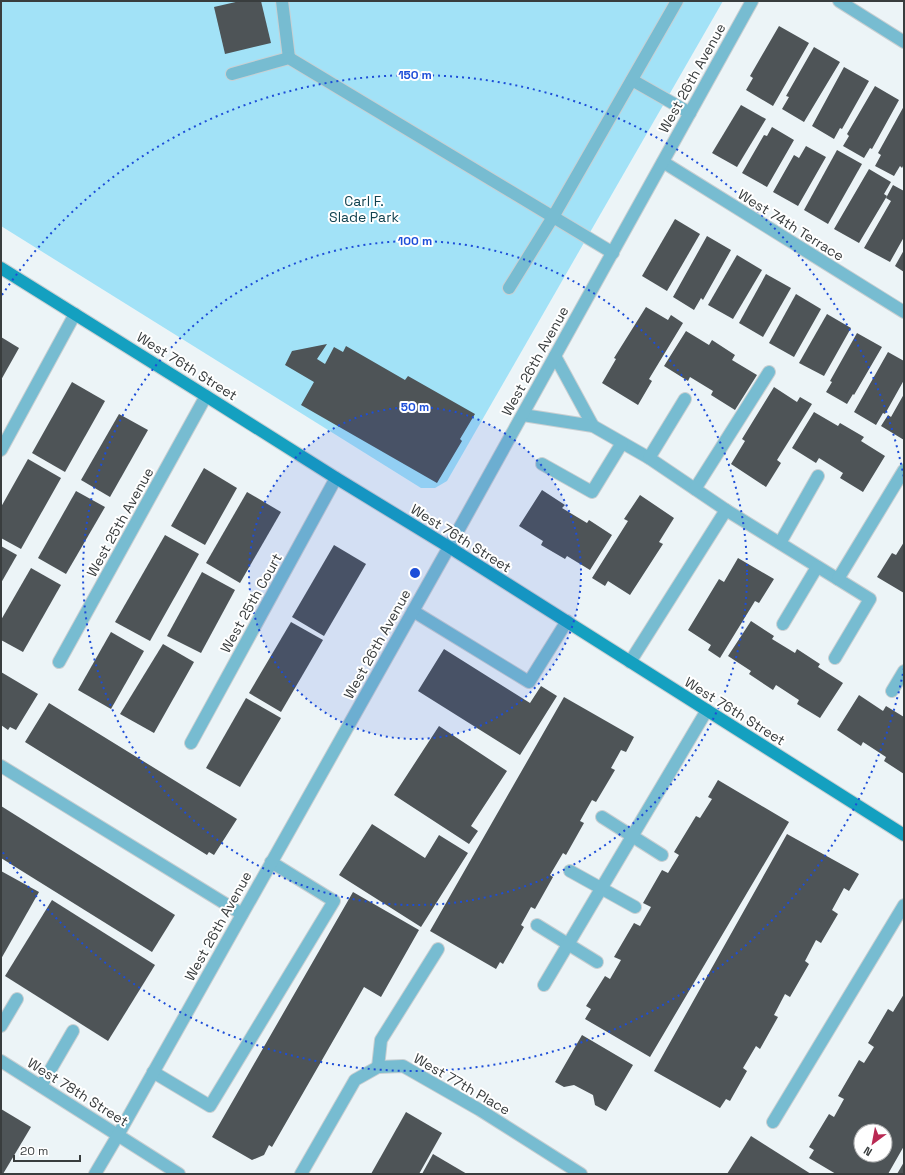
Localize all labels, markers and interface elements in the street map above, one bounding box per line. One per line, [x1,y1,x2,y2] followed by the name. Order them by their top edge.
[654,20,730,136] street label: West 26th Avenue
[398,67,432,83] text: 150 m
[735,185,847,265] street label: West 74th Terrace
[329,192,399,226] park label: Carl F. Slade Park
[398,233,432,249] text: 100 m
[497,303,573,419] street label: West 26th Avenue
[133,328,241,404] street label: West 76th Street
[401,399,429,415] text: 50 m
[82,464,158,580] street label: West 25th Avenue
[407,500,515,576] street label: West 76th Street
[216,550,286,656] street label: West 25th Court
[408,566,422,580] centre of rings
[339,586,415,702] street label: West 26th Avenue
[681,673,789,749] street label: West 76th Street
[180,868,256,984] street label: West 26th Avenue
[411,1049,513,1119] street label: West 77th Place
[24,1054,132,1130] street label: West 78th Street
[853,1123,893,1163] north arrow
[14,1137,80,1163] scale bar
[20,1143,48,1159] text: 20 m
[861,1144,875,1159] text: N

